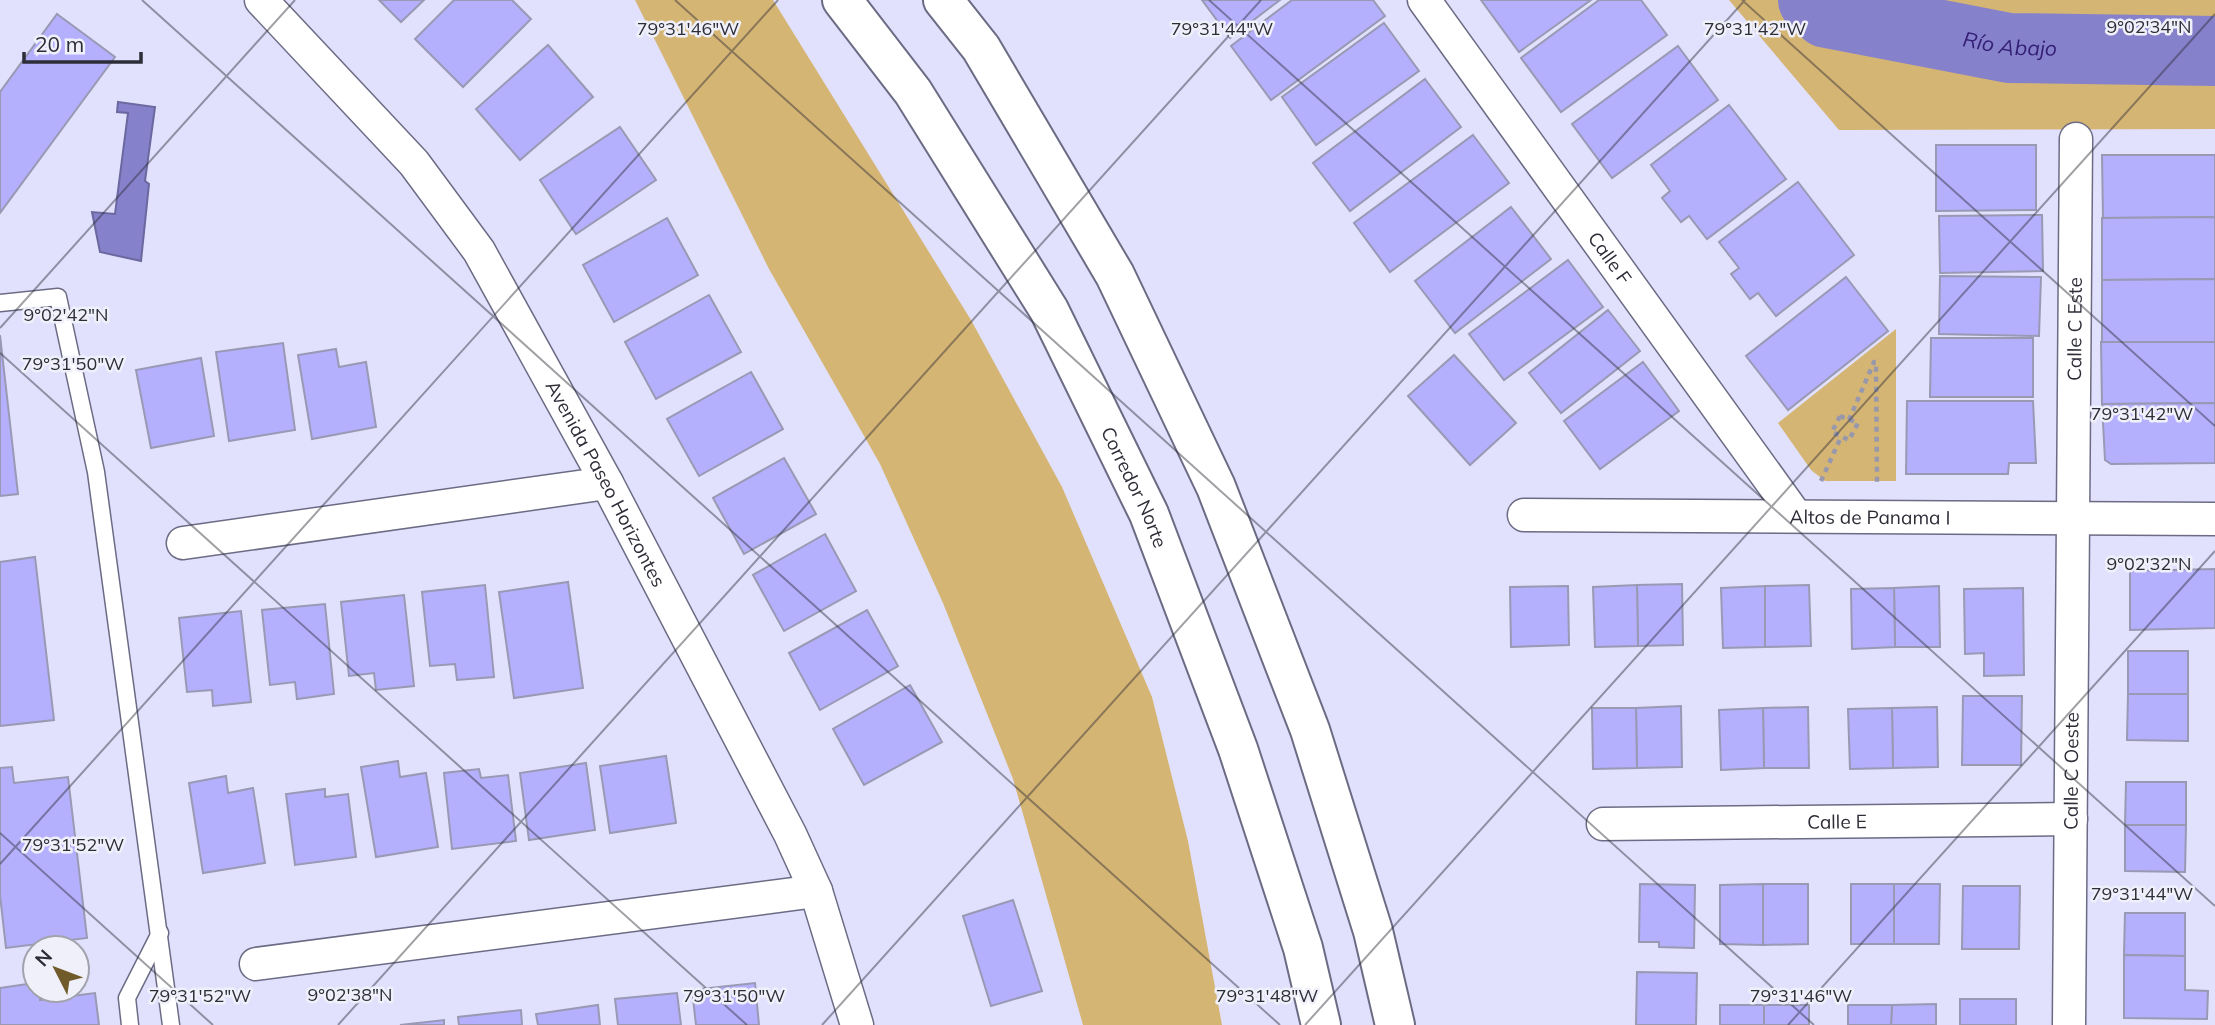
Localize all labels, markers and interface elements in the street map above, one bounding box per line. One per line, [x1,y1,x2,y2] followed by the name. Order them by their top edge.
[2106,15,2192,38] text: 9°02'34"N
[637,17,739,40] text: 79°31'46"W
[1171,17,1273,40] text: 79°31'44"W
[1704,17,1806,40] text: 79°31'42"W
[24,21,142,65] scale bar
[1961,25,2057,61] water label: Río Abajo
[35,31,84,57] text: 20 m
[1583,227,1637,289] street label: Calle F
[2062,277,2087,381] street label: Calle C Este
[23,303,109,326] text: 9°02'42"N
[22,352,124,375] text: 79°31'50"W
[541,376,671,591] street label: Avenida Paseo Horizontes
[2091,402,2193,425] text: 79°31'42"W
[1096,423,1173,551] street label: Corredor Norte
[1789,505,1951,529] street label: Altos de Panama I
[2106,552,2192,575] text: 9°02'32"N
[2059,712,2083,830] street label: Calle C Oeste
[1807,809,1867,834] street label: Calle E
[22,833,124,856] text: 79°31'52"W
[2091,882,2193,905] text: 79°31'44"W
[21,934,91,1004] north arrow
[30,944,57,971] text: N
[307,983,393,1006] text: 9°02'38"N
[149,984,251,1007] text: 79°31'52"W
[683,984,785,1007] text: 79°31'50"W
[1216,984,1318,1007] text: 79°31'48"W
[1750,984,1852,1007] text: 79°31'46"W

